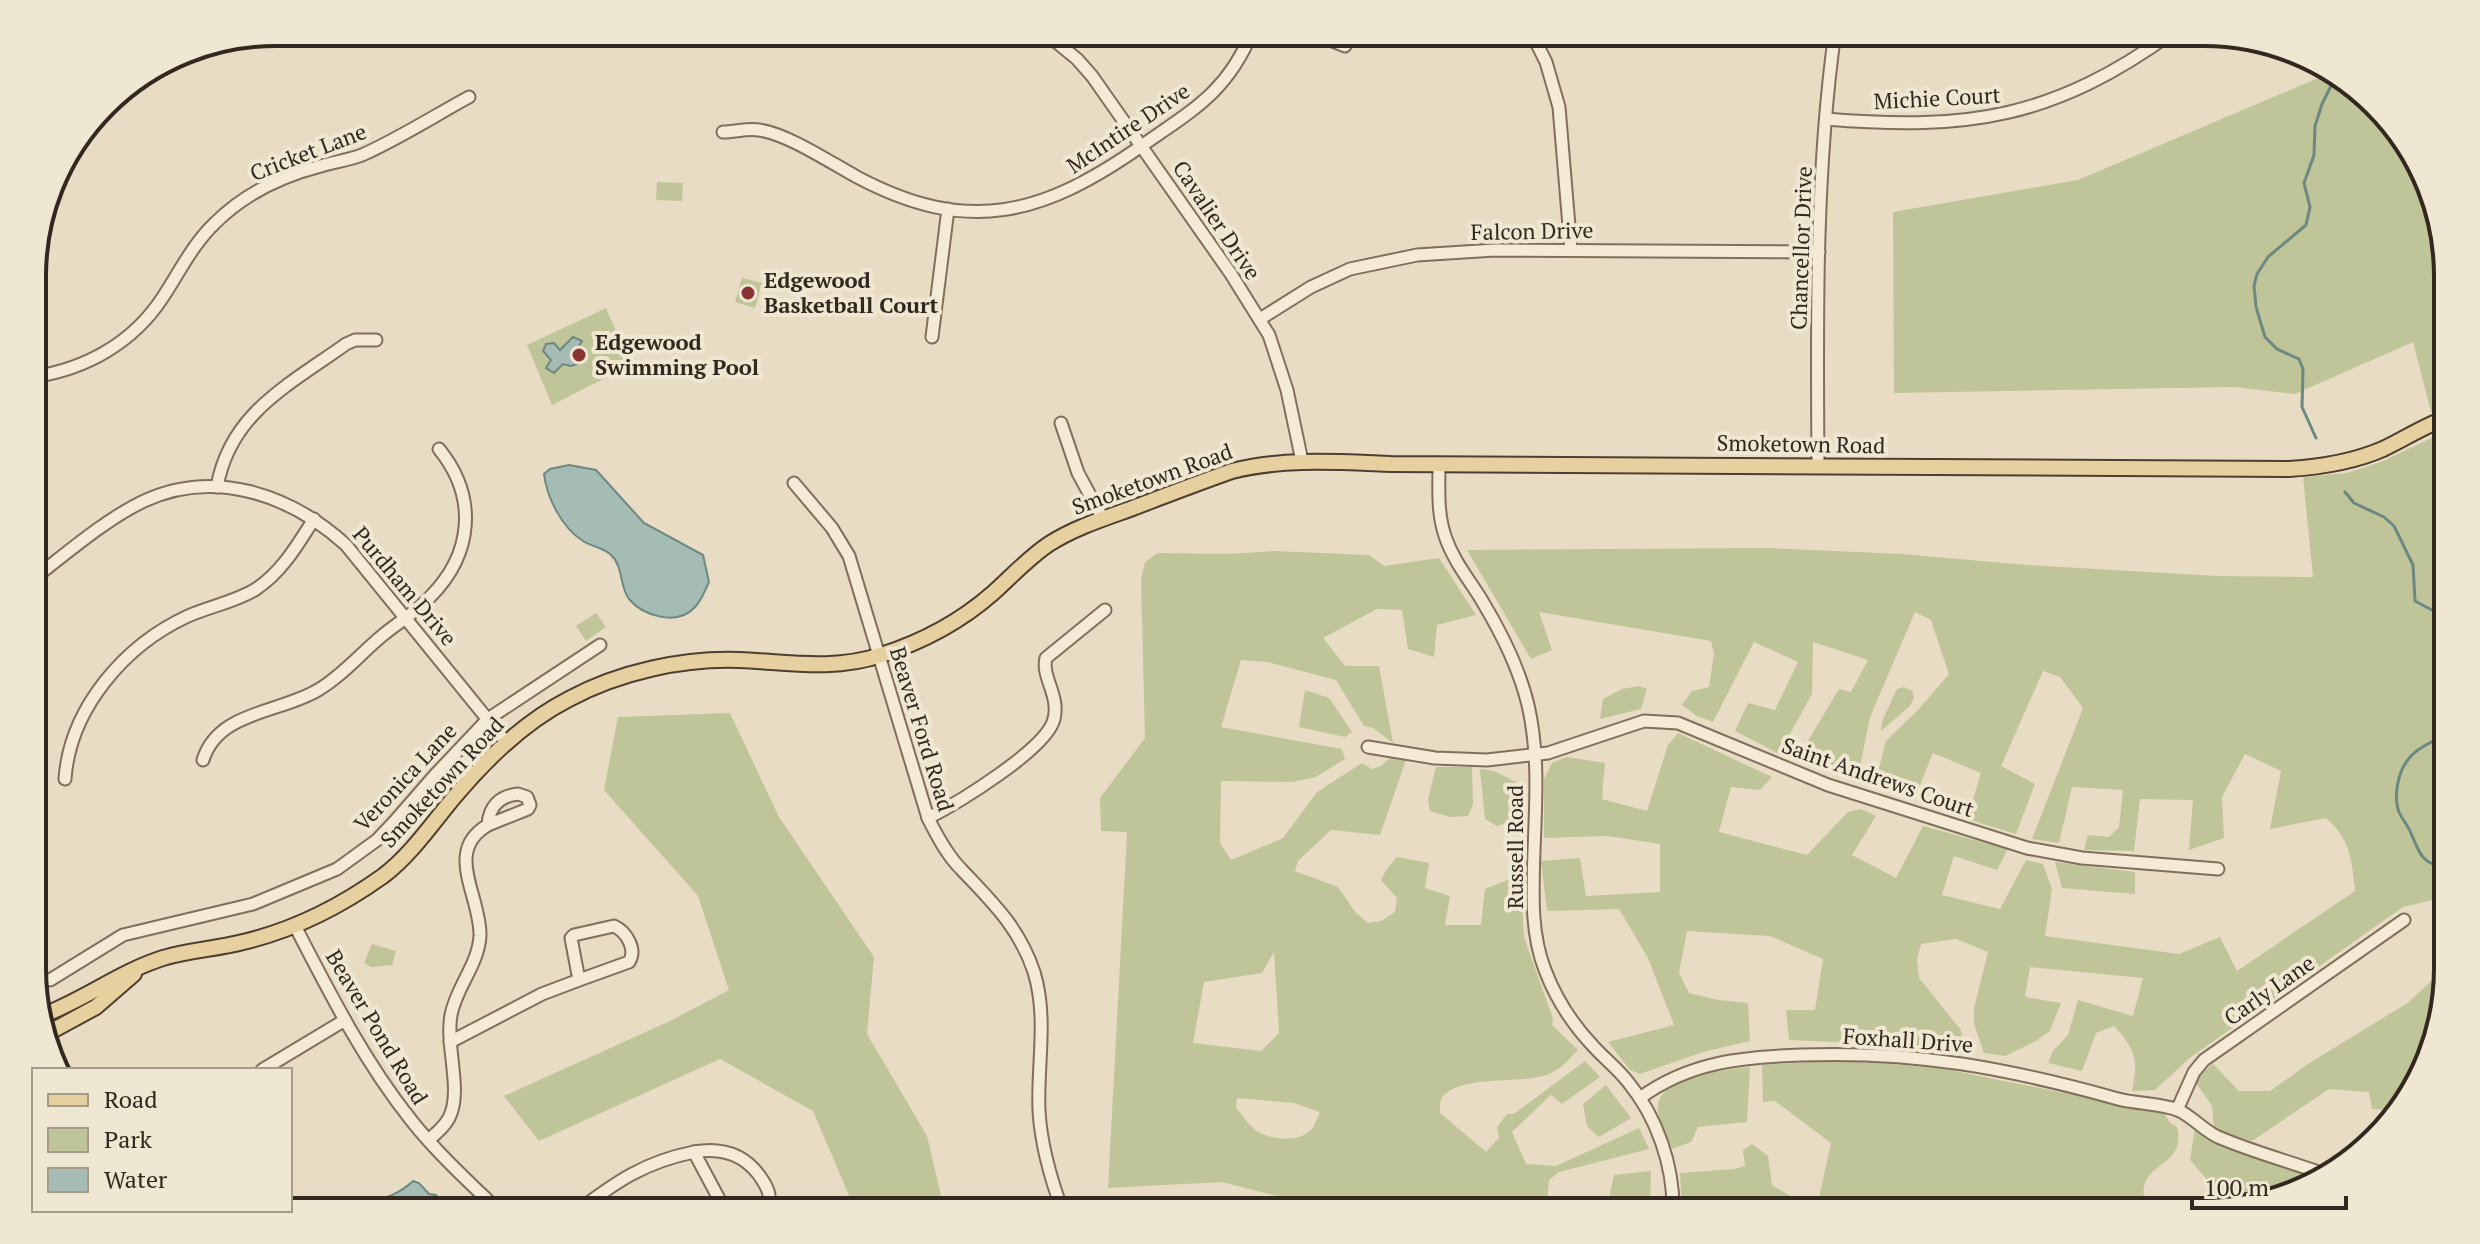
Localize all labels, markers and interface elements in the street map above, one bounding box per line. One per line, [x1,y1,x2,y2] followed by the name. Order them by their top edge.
[1061,76,1195,179] street label: McIntire Drive
[1873,80,2001,115] street label: Michie Court
[245,116,370,187] street label: Cricket Lane
[1167,154,1268,285] street label: Cavalier Drive
[1783,166,1818,330] street label: Chancellor Drive
[1470,215,1594,246] street label: Falcon Drive
[764,265,938,319] place label: Edgewood Basketball Court
[739,284,757,302] marker: Edgewood Basketball Court
[595,327,759,381] place label: Edgewood Swimming Pool
[570,346,588,364] marker: Edgewood Swimming Pool
[1716,428,1886,459] street label: Smoketown Road
[1068,436,1236,521] street label: Smoketown Road
[347,520,464,651] street label: Purdham Drive
[884,643,961,815] street label: Beaver Ford Road
[374,710,510,853] street label: Smoketown Road
[347,716,462,837] street label: Veronica Lane
[1778,730,1978,823] street label: Saint Andrews Court
[1500,785,1529,909] street label: Russell Road
[320,944,435,1109] street label: Beaver Pond Road
[2218,948,2320,1031] street label: Carly Lane
[1842,1020,1974,1059] street label: Foxhall Drive
[32,1068,292,1212] legend
[104,1083,158,1115] text: Road
[104,1123,153,1155] text: Park
[2192,1160,2346,1210] scale bar
[104,1163,168,1195] text: Water
[2204,1171,2269,1203] text: 100 m

